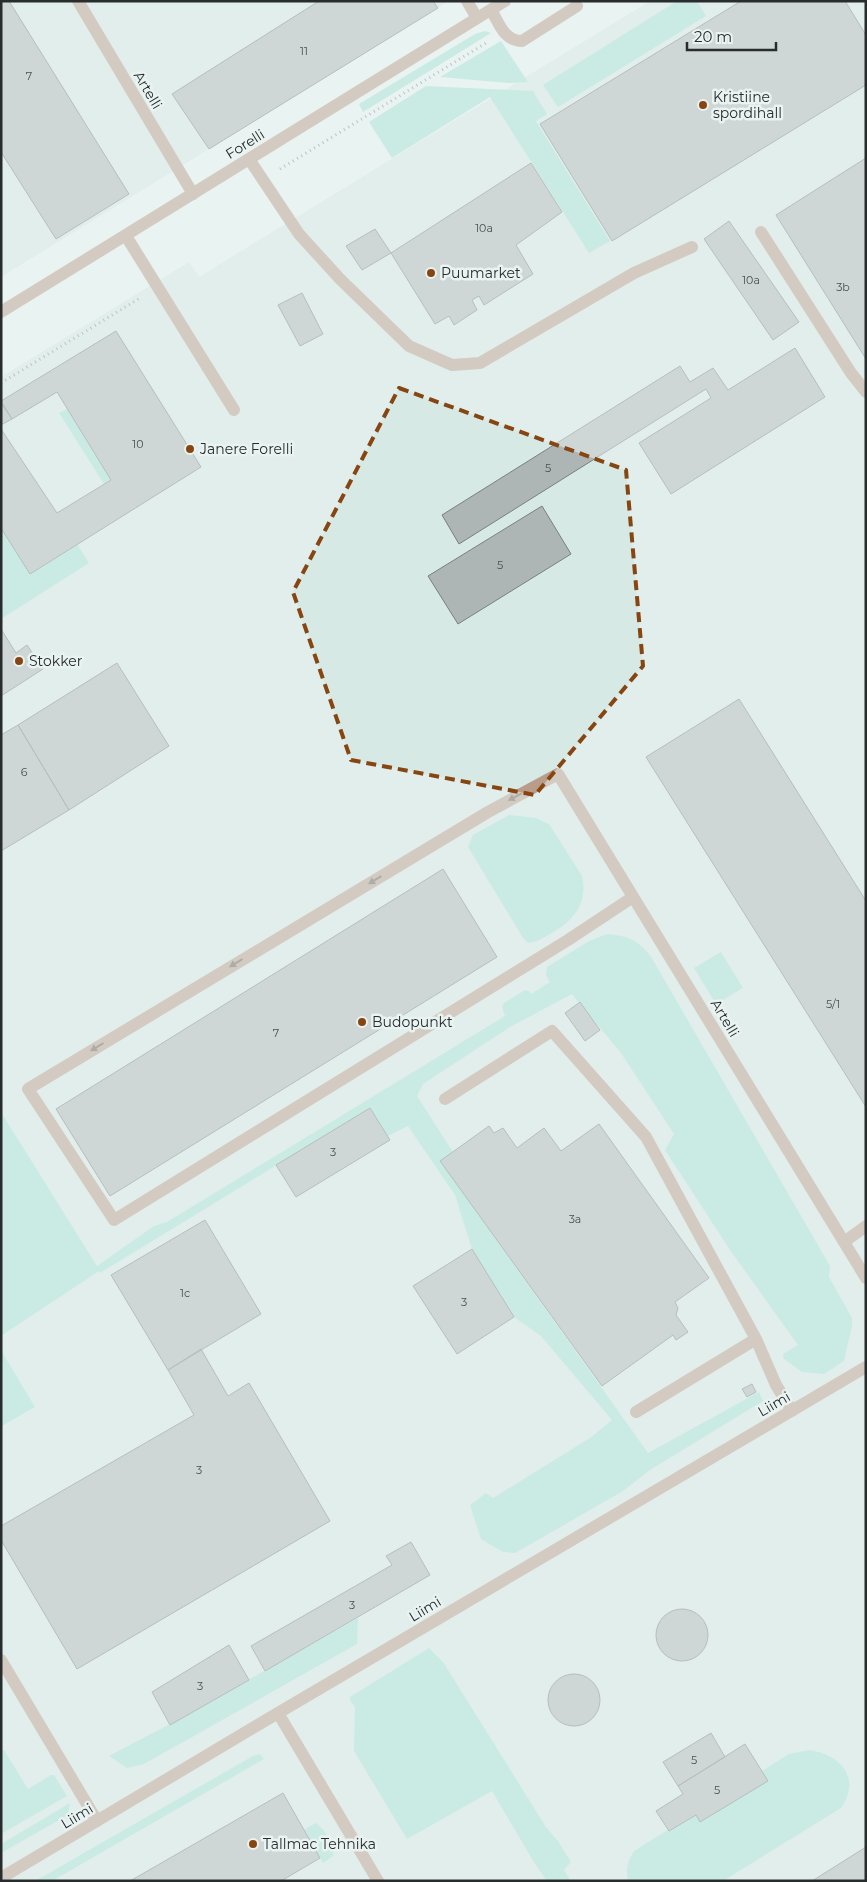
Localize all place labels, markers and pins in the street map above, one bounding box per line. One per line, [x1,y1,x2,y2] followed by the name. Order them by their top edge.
[713,88,782,122] place label: Kristiine spordihall
[697,99,709,111] marker: Kristiine spordihall
[441,264,521,282] place label: Puumarket
[425,267,437,279] marker: Puumarket
[199,440,293,458] place label: Janere Forelli
[184,443,196,455] marker: Janere Forelli
[29,652,83,670] place label: Stokker
[13,655,25,667] marker: Stokker
[372,1013,453,1031] place label: Budopunkt
[356,1016,368,1028] marker: Budopunkt
[263,1835,376,1853] place label: Tallmac Tehnika
[247,1838,259,1850] marker: Tallmac Tehnika

